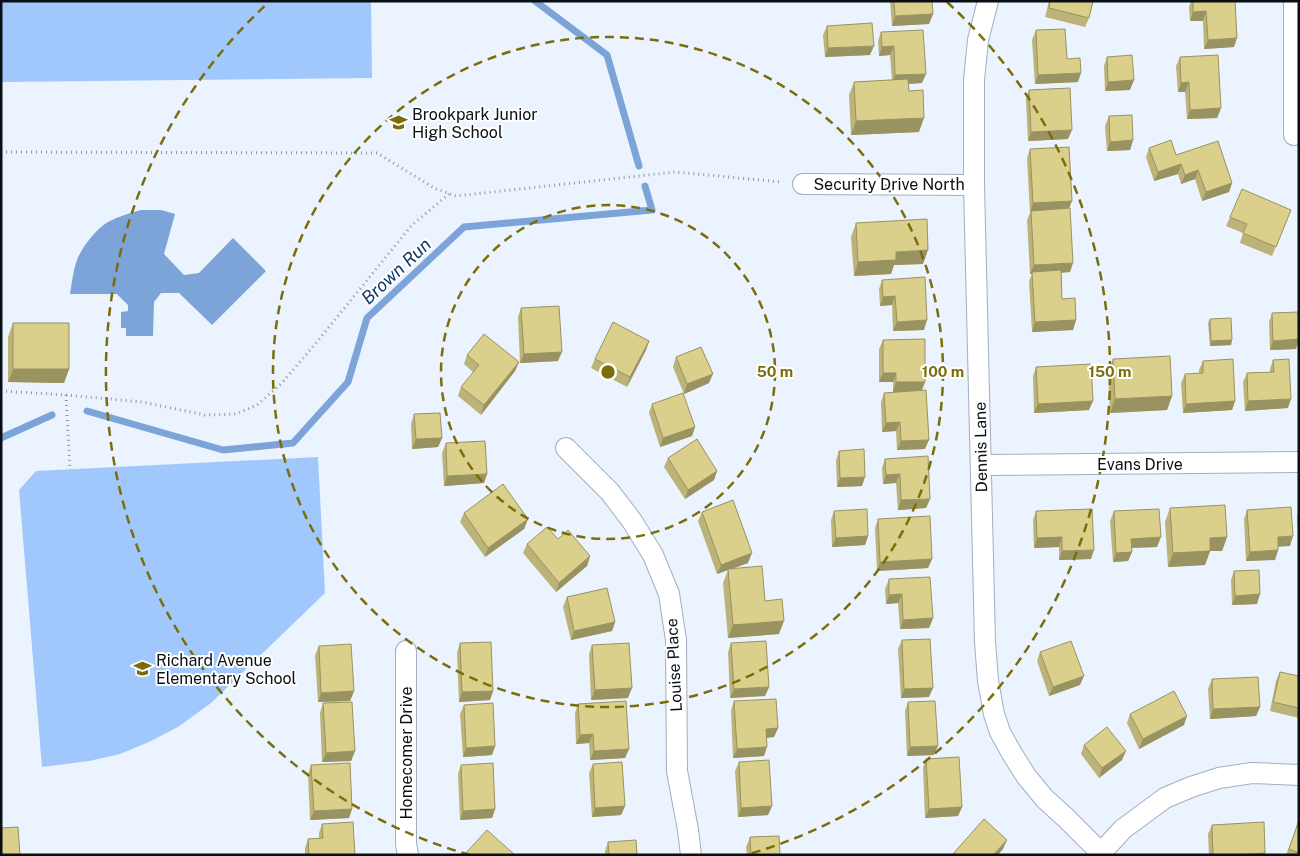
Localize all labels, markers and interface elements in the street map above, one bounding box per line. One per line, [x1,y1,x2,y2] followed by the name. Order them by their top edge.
[412,105,537,142] place label: Brookpark Junior High School
[388,113,408,133] school or university icon: Brookpark Junior High School
[813,175,965,194] street label: Security Drive North
[357,233,435,309] water label: Brown Run
[599,363,617,381] centre of rings
[757,363,793,380] text: 50 m
[922,363,964,380] text: 100 m
[1088,363,1132,380] text: 150 m
[971,402,991,492] street label: Dennis Lane
[1097,455,1183,474] street label: Evans Drive
[662,618,686,712] street label: Louise Place
[156,651,297,688] place label: Richard Avenue Elementary School
[132,659,152,679] school or university icon: Richard Avenue Elementary School
[397,686,416,820] street label: Homecomer Drive

